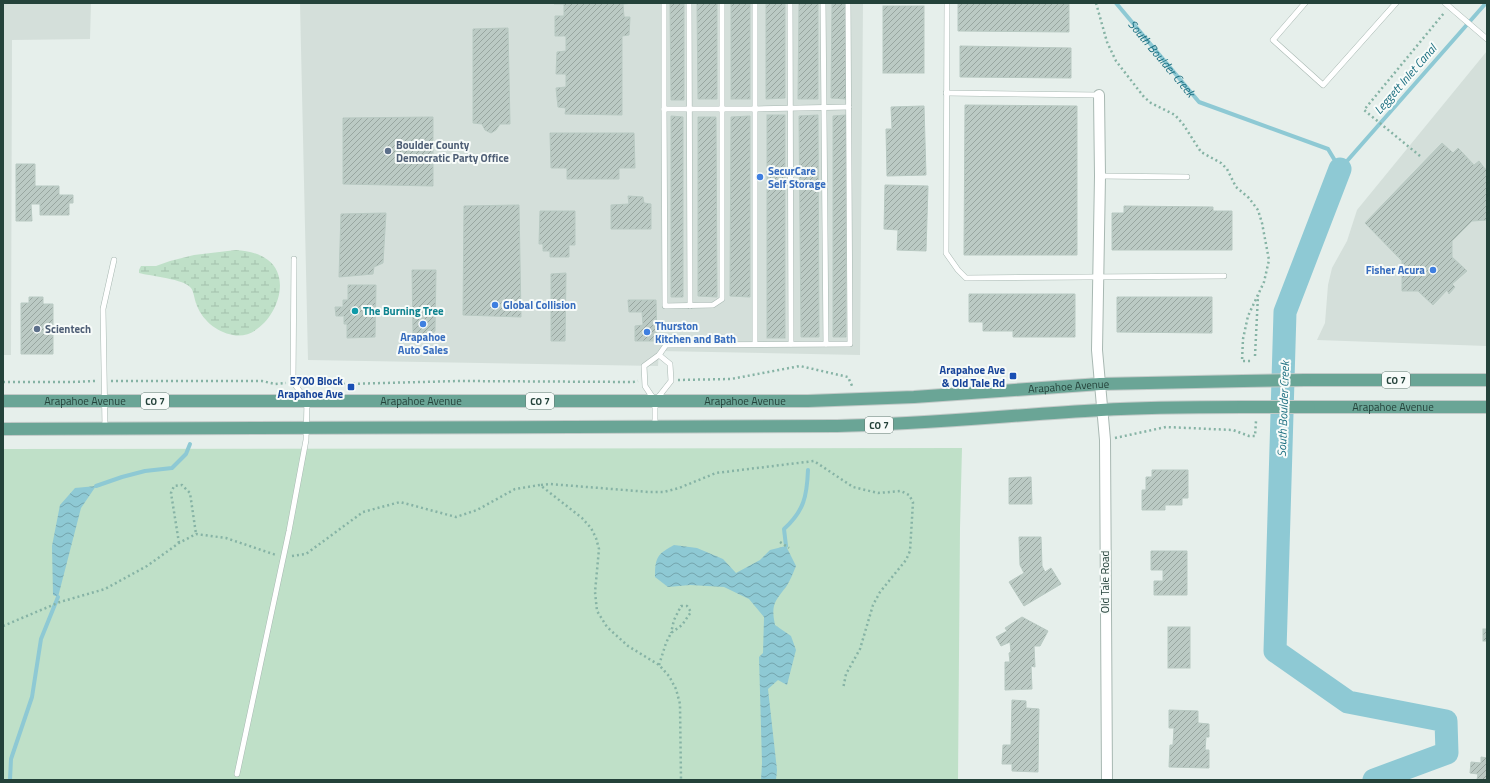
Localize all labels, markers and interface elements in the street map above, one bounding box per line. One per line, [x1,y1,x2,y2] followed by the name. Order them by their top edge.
[1124,15,1201,102] water label: South Boulder Creek
[1369,39,1442,118] water label: Leggett Inlet Canal
[396,137,509,166] place label: Boulder County Democratic Party Office
[383,146,393,156] marker: Boulder County Democratic Party Office
[768,163,826,192] place label: SecurCare Self Storage
[755,172,765,182] marker: SecurCare Self Storage
[1366,262,1425,278] place label: Fisher Acura
[1428,265,1438,275] marker: Fisher Acura
[503,297,576,313] place label: Global Collision
[490,300,500,310] marker: Global Collision
[363,303,444,319] place label: The Burning Tree
[350,306,360,316] marker: The Burning Tree
[655,318,736,347] place label: Thurston Kitchen and Bath
[418,319,428,329] marker: Arapahoe Auto Sales
[45,321,91,337] place label: Scientech
[32,324,42,334] marker: Scientech
[642,327,652,337] marker: Thurston Kitchen and Bath
[398,329,448,358] place label: Arapahoe Auto Sales
[1272,359,1294,457] water label: South Boulder Creek
[940,362,1005,391] place label: Arapahoe Ave & Old Tale Rd
[1008,371,1018,381] marker: Arapahoe Ave & Old Tale Rd
[1382,372,1410,388] road number: CO 7
[278,373,343,402] place label: 5700 Block Arapahoe Ave
[1027,376,1110,397] street label: Arapahoe Avenue
[346,382,356,392] marker: 5700 Block Arapahoe Ave
[44,393,126,409] street label: Arapahoe Avenue
[141,393,169,409] road number: CO 7
[380,393,462,409] street label: Arapahoe Avenue
[526,393,554,409] road number: CO 7
[704,393,786,409] street label: Arapahoe Avenue
[1352,399,1434,415] street label: Arapahoe Avenue
[865,417,893,433] road number: CO 7
[1097,550,1113,613] street label: Old Tale Road

